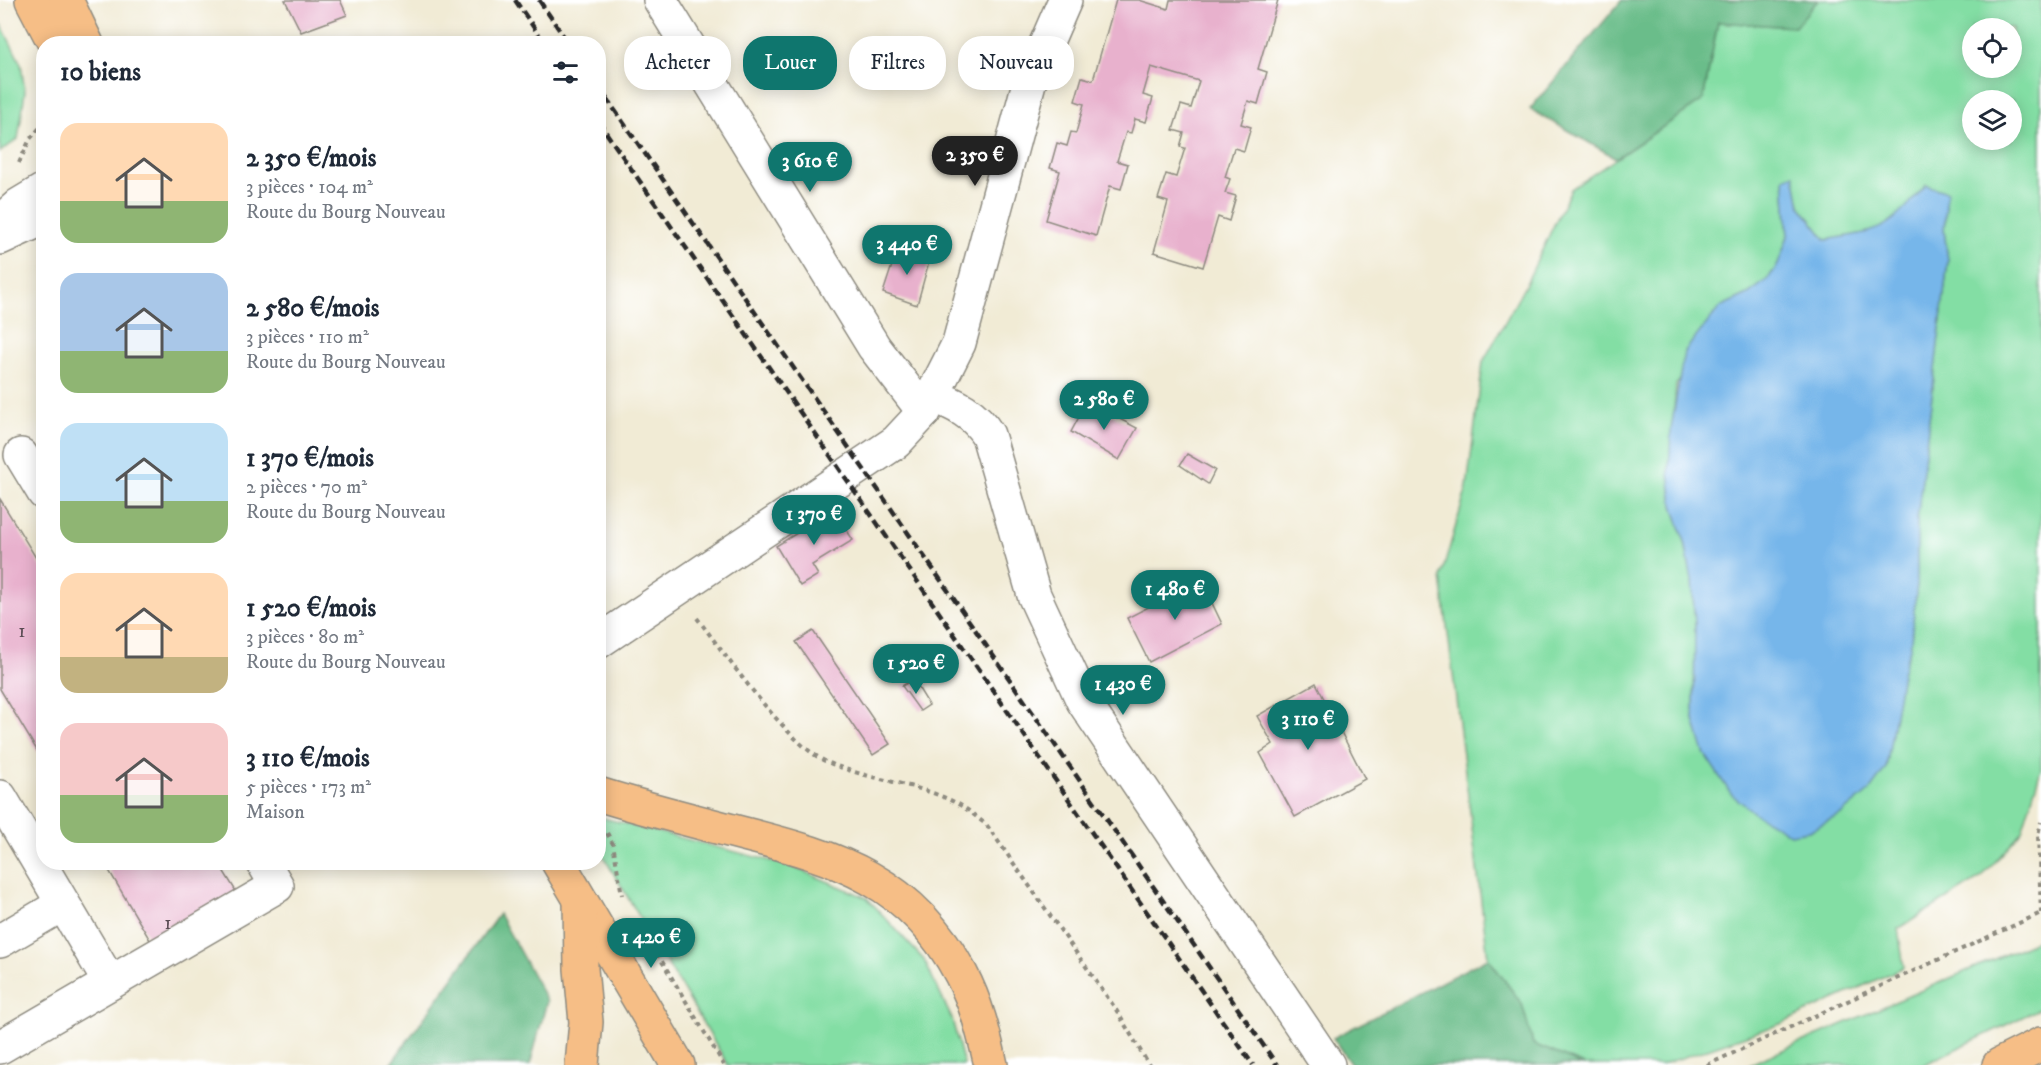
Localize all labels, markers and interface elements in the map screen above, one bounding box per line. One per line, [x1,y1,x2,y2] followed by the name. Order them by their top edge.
[1962,18,2022,150] map controls
[1962,18,2022,78] button: locate
[624,36,731,90] chip: Acheter
[743,36,837,90] chip: Louer
[849,36,946,90] chip: Filtres
[958,36,1074,90] chip: Nouveau
[60,56,141,89] text: 10 biens
[549,56,582,89] icon: filters
[1962,90,2022,150] button: layers
[920,136,1030,187] pin: 2 350 €
[246,142,376,175] text: 2 350 €/mois
[755,142,865,193] pin: 3 610 €
[946,143,1004,168] text: 2 350 €
[108,147,180,219] icon: home
[782,149,838,174] text: 3 610 €
[246,175,373,200] text: 3 pièces · 104 m²
[246,200,446,225] text: Route du Bourg Nouveau
[852,225,962,276] pin: 3 440 €
[876,232,938,257] text: 3 440 €
[246,292,380,325] text: 2 580 €/mois
[108,297,180,369] icon: home
[246,325,369,350] text: 3 pièces · 110 m²
[246,350,446,375] text: Route du Bourg Nouveau
[1049,380,1159,431] pin: 2 580 €
[1074,387,1134,412] text: 2 580 €
[246,442,374,475] text: 1 370 €/mois
[108,447,180,519] icon: home
[246,475,367,500] text: 2 pièces · 70 m²
[759,495,869,546] pin: 1 370 €
[246,500,446,525] text: Route du Bourg Nouveau
[786,502,842,527] text: 1 370 €
[1120,570,1230,621] pin: 1 480 €
[1145,577,1205,602] text: 1 480 €
[246,592,376,625] text: 1 520 €/mois
[108,597,180,669] icon: home
[18,619,26,644] house number: 1
[246,625,364,650] text: 3 pièces · 80 m²
[861,644,971,695] pin: 1 520 €
[246,650,446,675] text: Route du Bourg Nouveau
[887,651,945,676] text: 1 520 €
[1068,665,1178,716] pin: 1 430 €
[1094,672,1152,697] text: 1 430 €
[1253,700,1363,751] pin: 3 110 €
[1281,707,1335,732] text: 3 110 €
[246,742,370,775] text: 3 110 €/mois
[108,747,180,819] icon: home
[246,775,371,800] text: 5 pièces · 173 m²
[246,800,305,825] text: Maison
[164,911,172,936] house number: 1
[596,918,706,969] pin: 1 420 €
[621,925,681,950] text: 1 420 €

